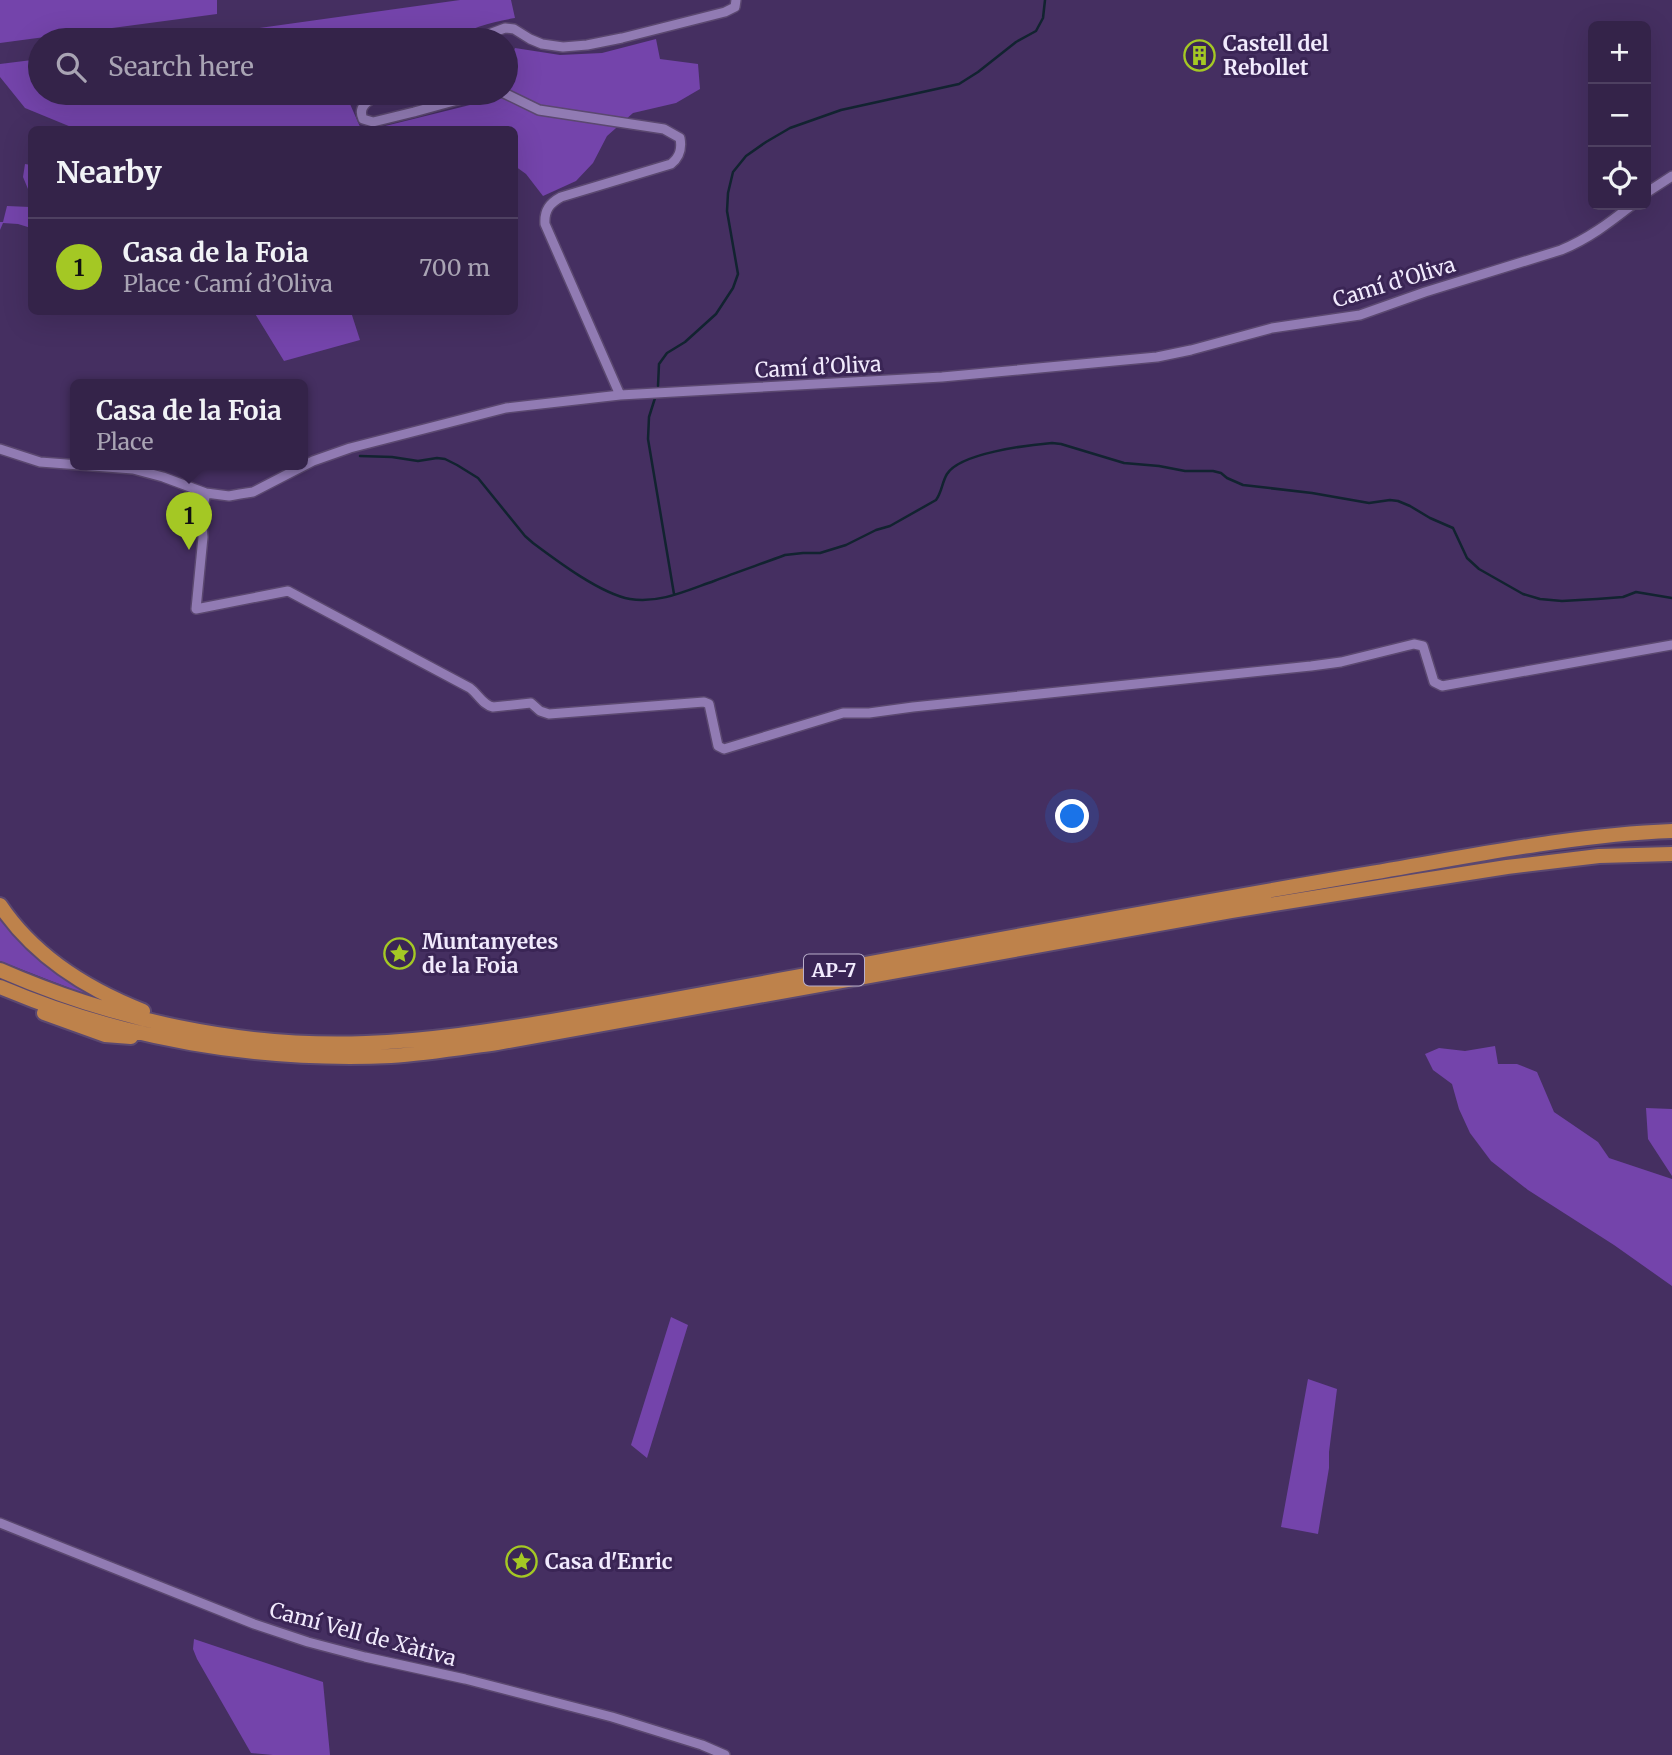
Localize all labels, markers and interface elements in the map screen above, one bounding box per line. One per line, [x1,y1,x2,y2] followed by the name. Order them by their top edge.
[1588,21,1651,210] map controls
[1588,21,1651,84] button: +
[28,28,518,105] search box
[1223,30,1329,81] place label: Castell del Rebollet
[1183,38,1217,72] building icon: Castell del Rebollet
[52,48,90,86] icon: search
[108,50,254,83] text: Search here
[1588,84,1651,147] button: −
[1588,147,1651,210] button: locate
[56,153,162,191] text: Nearby
[123,236,309,269] text: Casa de la Foia
[1329,251,1459,313] street label: Camí d’Oliva
[74,253,84,282] text: 1
[419,253,490,282] text: 700 m
[123,269,333,298] text: Place · Camí d’Oliva
[754,350,882,384] street label: Camí d’Oliva
[70,379,308,470] popup
[96,394,282,427] text: Casa de la Foia
[96,427,154,456] text: Place
[166,492,212,550] pin: 1
[1055,799,1089,833] your location
[422,928,558,979] place label: Muntanyetes de la Foia
[382,936,416,970] place icon: Muntanyetes de la Foia
[804,954,864,986] road number: AP-7
[505,1544,539,1578] place icon: Casa d'Enric
[545,1548,673,1575] place label: Casa d'Enric
[267,1596,459,1672] street label: Camí Vell de Xàtiva

